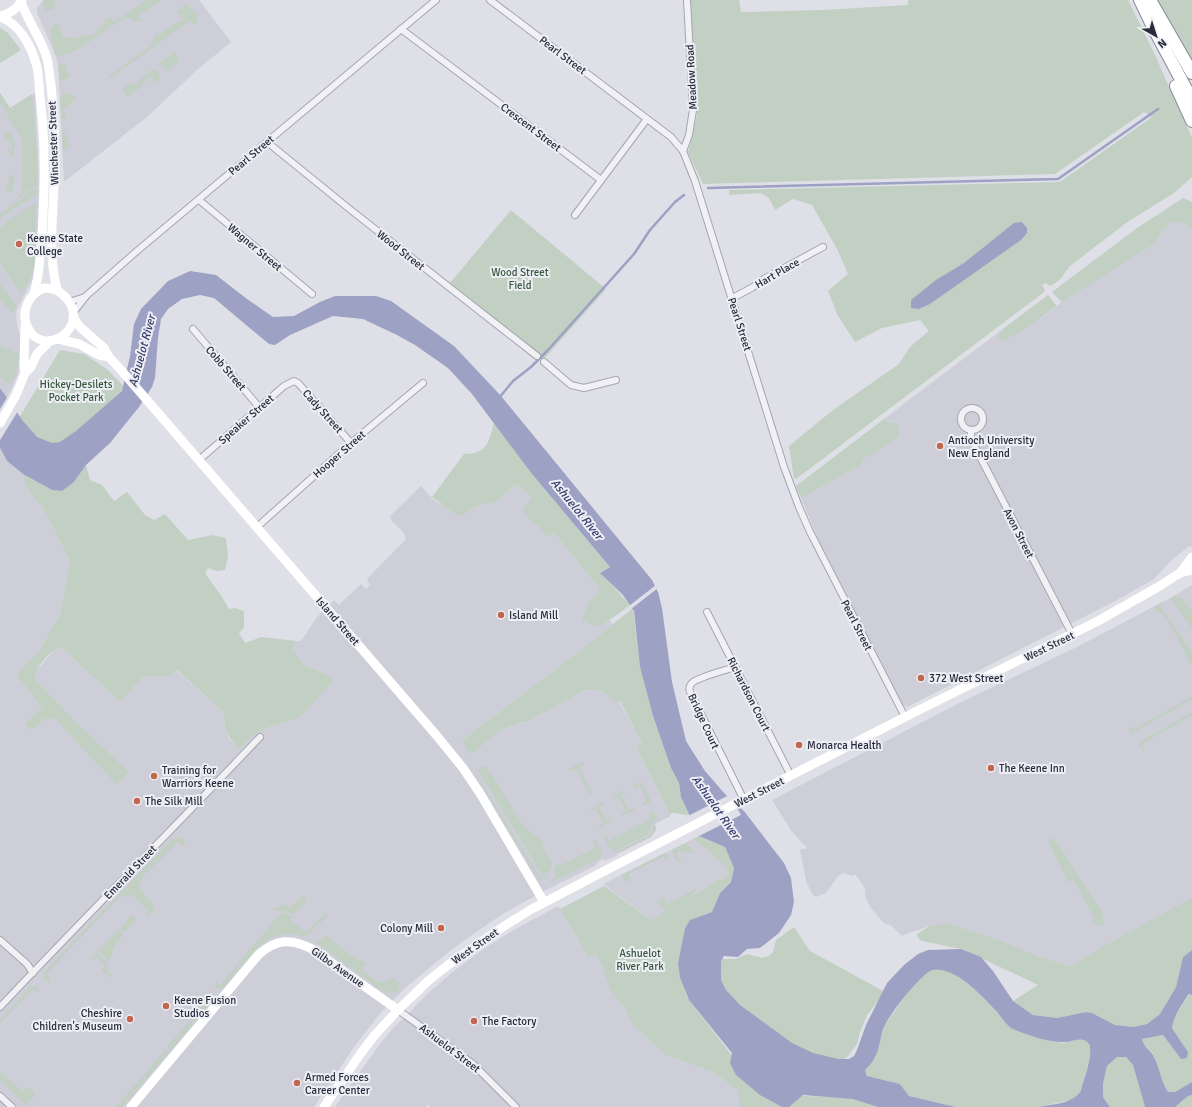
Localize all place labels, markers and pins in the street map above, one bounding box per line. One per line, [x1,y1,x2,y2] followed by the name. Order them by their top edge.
[27,232,83,258] place label: Keene State College
[14,239,24,249] marker: Keene State College
[948,434,1035,460] place label: Antioch University New England
[935,441,945,451] marker: Antioch University New England
[509,609,558,622] place label: Island Mill
[496,610,506,620] marker: Island Mill
[929,672,1004,685] place label: 372 West Street
[916,673,926,683] marker: 372 West Street
[807,739,882,752] place label: Monarca Health
[794,740,804,750] marker: Monarca Health
[999,762,1065,775] place label: The Keene Inn
[986,763,996,773] marker: The Keene Inn
[162,764,234,790] place label: Training for Warriors Keene
[149,771,159,781] marker: Training for Warriors Keene
[145,795,203,808] place label: The Silk Mill
[132,796,142,806] marker: The Silk Mill
[380,922,433,935] place label: Colony Mill
[436,923,446,933] marker: Colony Mill
[174,994,236,1020] place label: Keene Fusion Studios
[161,1001,171,1011] marker: Keene Fusion Studios
[33,1007,122,1033] place label: Cheshire Children's Museum
[125,1014,135,1024] marker: Cheshire Children's Museum
[482,1015,537,1028] place label: The Factory
[469,1016,479,1026] marker: The Factory
[305,1071,370,1097] place label: Armed Forces Career Center
[292,1078,302,1088] marker: Armed Forces Career Center

